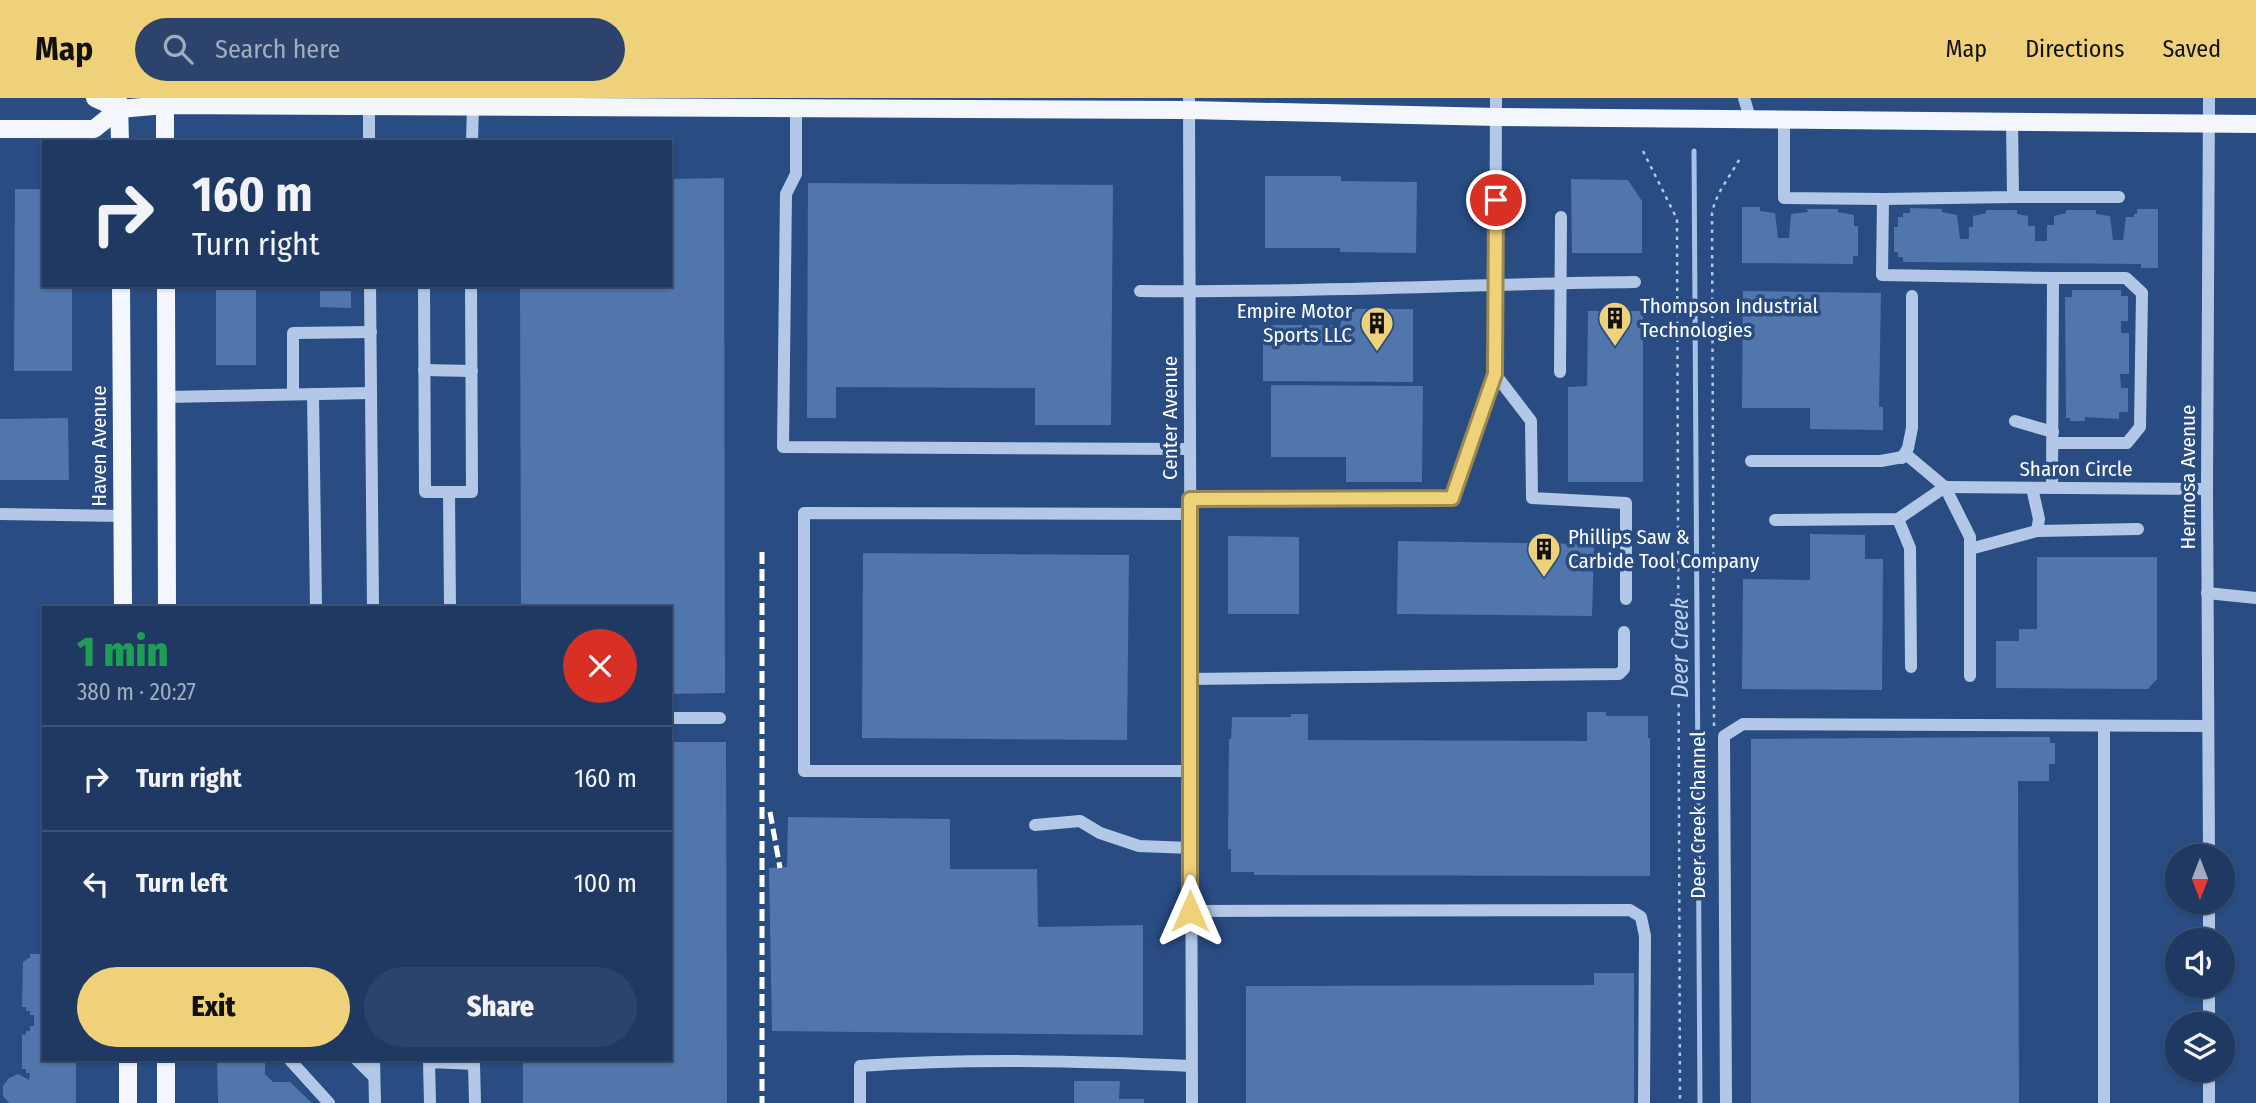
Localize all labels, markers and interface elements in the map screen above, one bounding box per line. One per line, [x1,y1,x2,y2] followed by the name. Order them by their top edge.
[135,18,625,81] search box
[35,29,93,69] text: Map
[159,30,197,68] icon: search
[215,34,340,65] text: Search here
[1946,35,1987,63] text: Map
[2025,35,2124,63] text: Directions
[2162,35,2221,63] text: Saved
[192,165,313,224] text: 160 m
[77,168,168,259] icon: right
[1466,170,1526,230] pin
[1477,181,1515,219] icon: arrive
[192,225,319,263] text: Turn right
[1640,293,1819,343] place label: Thompson Industrial Technologies
[1237,298,1353,348] place label: Empire Motor Sports LLC
[1596,299,1634,348] building icon: Thompson Industrial Technologies
[1358,304,1396,353] building icon: Empire Motor Sports LLC
[1157,356,1183,480] street label: Center Avenue
[86,385,112,507] street label: Haven Avenue
[2175,405,2201,549] street label: Hermosa Avenue
[2019,456,2133,482] street label: Sharon Circle
[1568,524,1760,574] place label: Phillips Saw & Carbide Tool Company
[1525,530,1563,579] building icon: Phillips Saw & Carbide Tool Company
[1666,598,1694,698] water label: Deer Creek
[77,627,168,677] text: 1 min
[563,629,637,703] button: close
[77,678,196,706] text: 380 m · 20:27
[1685,731,1711,899] street label: Deer Creek Channel
[77,760,115,798] icon: right
[136,763,242,794] text: Turn right
[574,763,637,794] text: 160 m
[2165,844,2235,914] north arrow
[2165,844,2235,1082] map controls
[77,865,115,903] icon: left
[136,868,228,899] text: Turn left
[574,868,637,899] text: 100 m
[1153,874,1227,948] position arrow
[2165,928,2235,998] button: sound
[77,967,350,1047] button: Exit
[364,967,637,1047] button: Share
[2165,1012,2235,1082] button: layers

